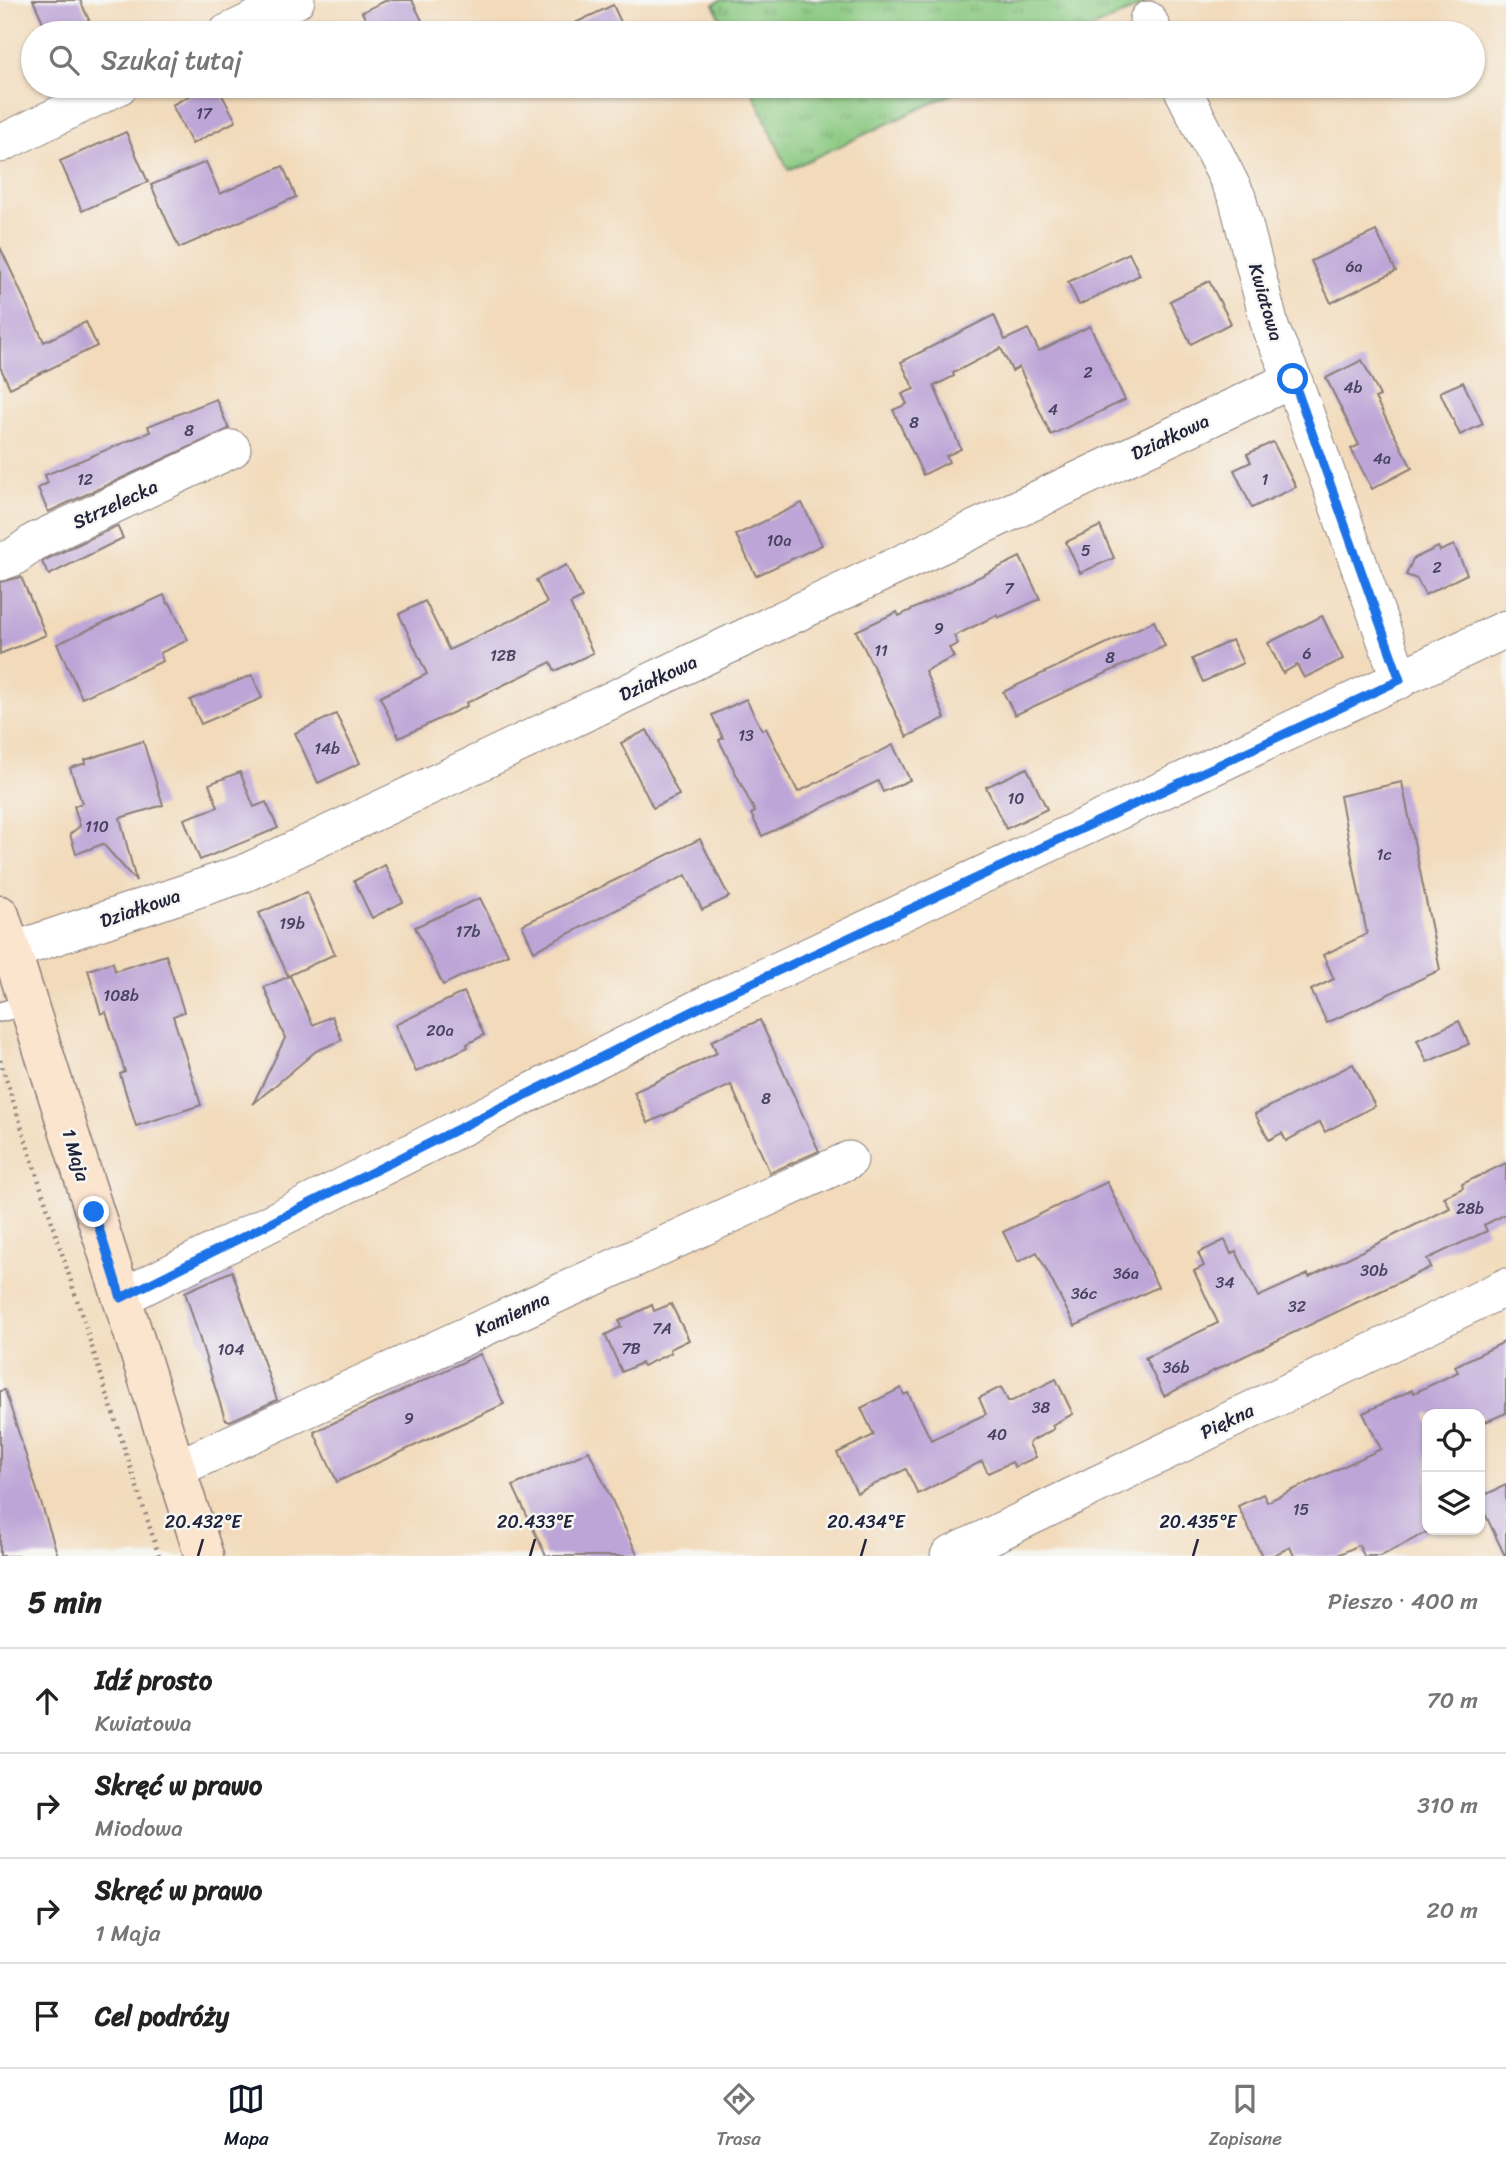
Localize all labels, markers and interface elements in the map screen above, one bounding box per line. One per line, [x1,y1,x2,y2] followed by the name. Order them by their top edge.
[21,21,1485,98] search box
[101,37,242,83] text: Szukaj tutaj
[45,41,83,79] icon: search
[196,99,213,128] house number: 17
[1345,252,1363,281] house number: 6a
[1239,259,1293,345] street label: Kwiatowa
[1083,358,1093,387] house number: 2
[1277,363,1308,394] route start
[1344,373,1363,402] house number: 4b
[1048,395,1058,424] house number: 4
[1125,404,1215,470] street label: Działkowa
[909,408,919,437] house number: 8
[184,416,194,445] house number: 8
[1373,444,1391,473] house number: 4a
[77,465,93,494] house number: 12
[1262,465,1269,494] house number: 1
[67,470,164,538] street label: Strzelecka
[766,526,792,555] house number: 10a
[1081,536,1091,565] house number: 5
[1432,553,1442,582] house number: 2
[1004,574,1014,603] house number: 7
[934,614,944,643] house number: 9
[874,636,888,665] house number: 11
[1302,639,1312,668] house number: 6
[490,641,516,670] house number: 12B
[1105,643,1115,672] house number: 8
[613,645,703,711] street label: Działkowa
[738,721,754,750] house number: 13
[314,734,340,763] house number: 14b
[1008,784,1024,813] house number: 10
[85,812,109,841] house number: 110
[1377,840,1391,869] house number: 1c
[95,879,185,937] street label: Działkowa
[279,909,305,938] house number: 19b
[456,917,481,946] house number: 17b
[103,981,139,1010] house number: 108b
[426,1016,454,1045] house number: 20a
[761,1084,771,1113] house number: 8
[52,1124,100,1186] street label: 1 Maja
[1456,1194,1484,1223] house number: 28b
[78,1196,109,1227] route end
[1360,1256,1388,1285] house number: 30b
[1113,1259,1139,1288] house number: 36a
[1216,1268,1234,1297] house number: 34
[1071,1279,1097,1308] house number: 36c
[469,1282,556,1346] street label: Kamienna
[1288,1292,1306,1321] house number: 32
[652,1314,672,1343] house number: 7A
[621,1334,641,1363] house number: 7B
[218,1335,244,1364] house number: 104
[1163,1353,1190,1382] house number: 36b
[1032,1393,1051,1422] house number: 38
[1194,1394,1260,1448] street label: Piękna
[404,1404,414,1433] house number: 9
[1422,1409,1485,1535] map controls
[1422,1409,1485,1472] button: locate
[987,1420,1007,1449] house number: 40
[1422,1472,1485,1535] button: layers
[1293,1495,1310,1524] house number: 15
[165,1506,242,1538] text: 20.432°E
[497,1506,574,1538] text: 20.433°E
[827,1506,906,1538] text: 20.434°E
[1159,1506,1238,1538] text: 20.435°E
[28,1575,102,1629] text: 5 min
[1328,1581,1478,1622] text: Pieszo · 400 m
[95,1657,212,1703] text: Idź prosto
[1427,1680,1478,1721] text: 70 m
[28,1682,66,1720] icon: ahead
[95,1703,192,1744] text: Kwiatowa
[95,1762,262,1808] text: Skręć w prawo
[1417,1785,1478,1826] text: 310 m
[28,1787,66,1825] icon: right
[95,1808,183,1849] text: Miodowa
[95,1867,262,1913] text: Skręć w prawo
[1427,1890,1478,1931] text: 20 m
[28,1892,66,1930] icon: right
[95,1913,160,1954] text: 1 Maja
[95,1993,229,2039] text: Cel podróży
[28,1997,66,2035] icon: arrive
[224,2080,269,2155] tab: Mapa
[716,2080,761,2155] tab: Trasa
[1209,2080,1282,2155] tab: Zapisane

